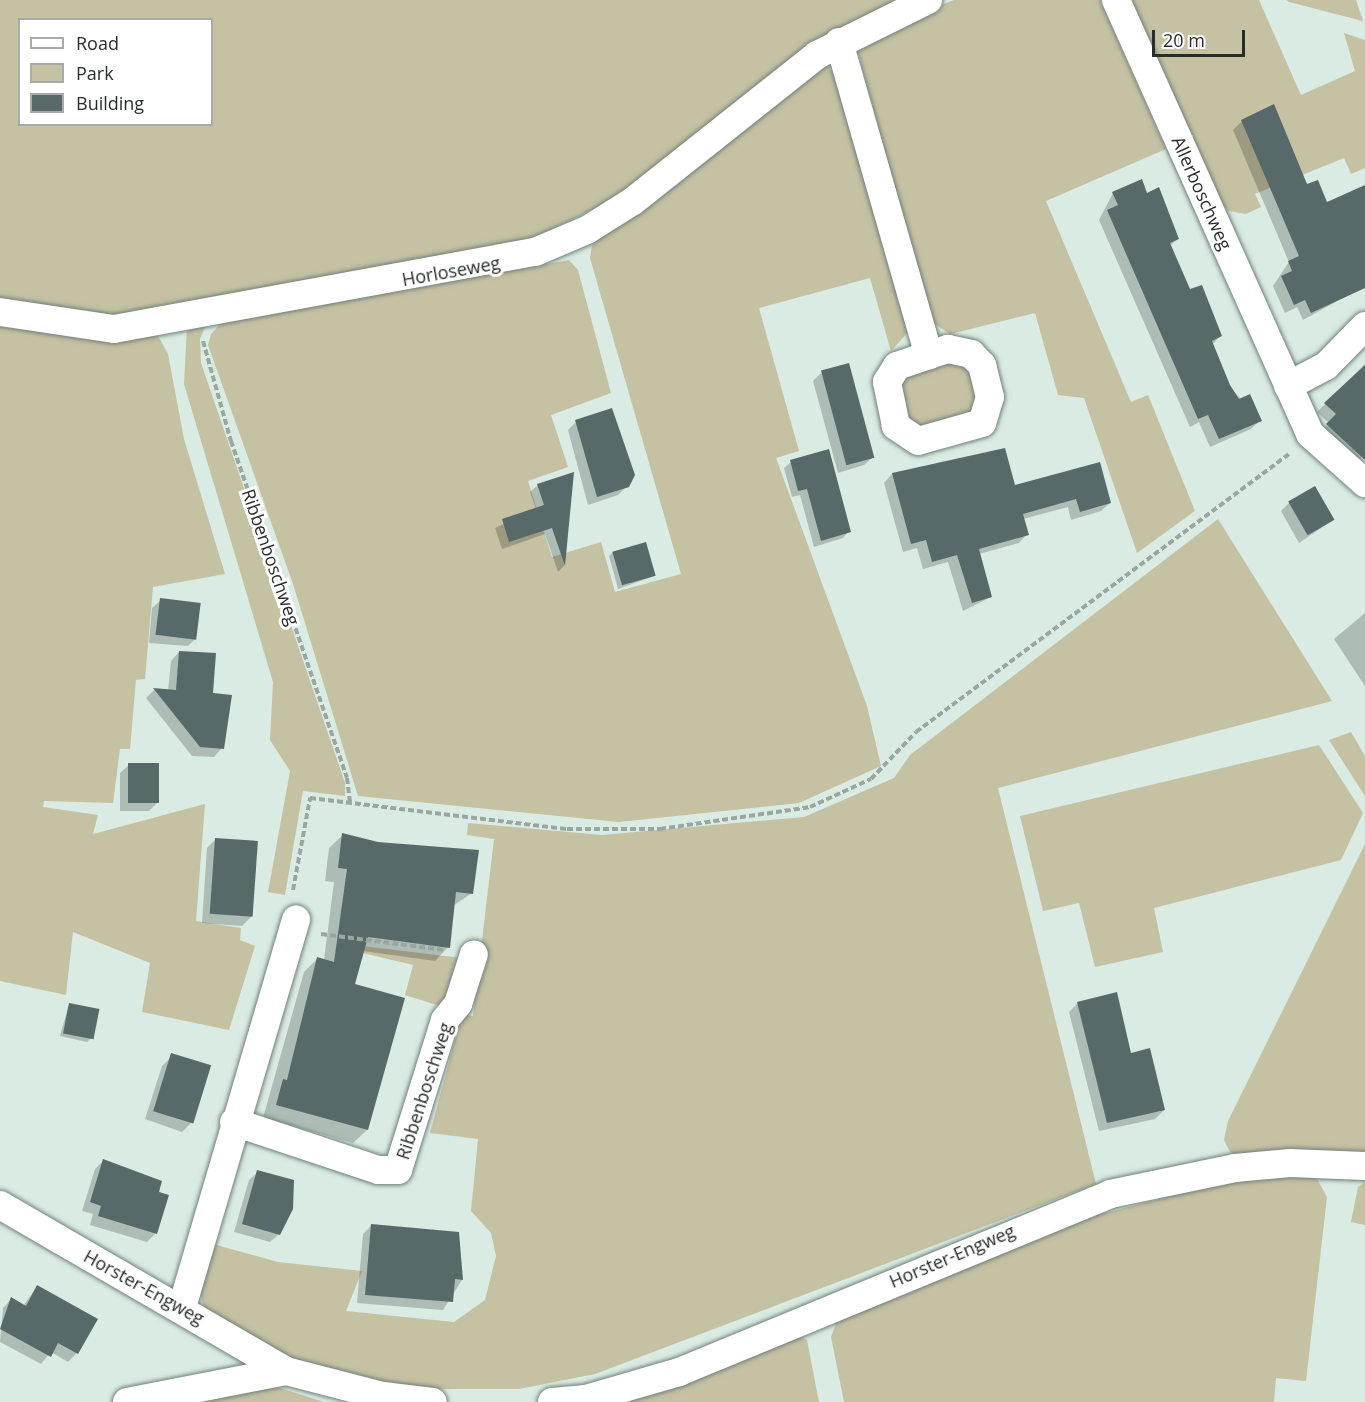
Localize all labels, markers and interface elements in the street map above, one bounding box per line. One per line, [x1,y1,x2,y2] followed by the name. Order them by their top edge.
[18,18,213,126] legend
[1155,18,1248,56] scale bar
[1163,28,1205,52] text: 20 m
[76,31,119,55] text: Road
[76,61,114,85] text: Park
[76,91,144,115] text: Building
[1167,133,1237,253] street label: Allerboschweg
[400,252,502,290] street label: Horloseweg
[238,486,304,628] street label: Ribbenboschweg
[392,1020,456,1162] street label: Ribbenboschweg
[886,1220,1018,1292] street label: Horster-Engweg
[80,1245,208,1329] street label: Horster-Engweg

